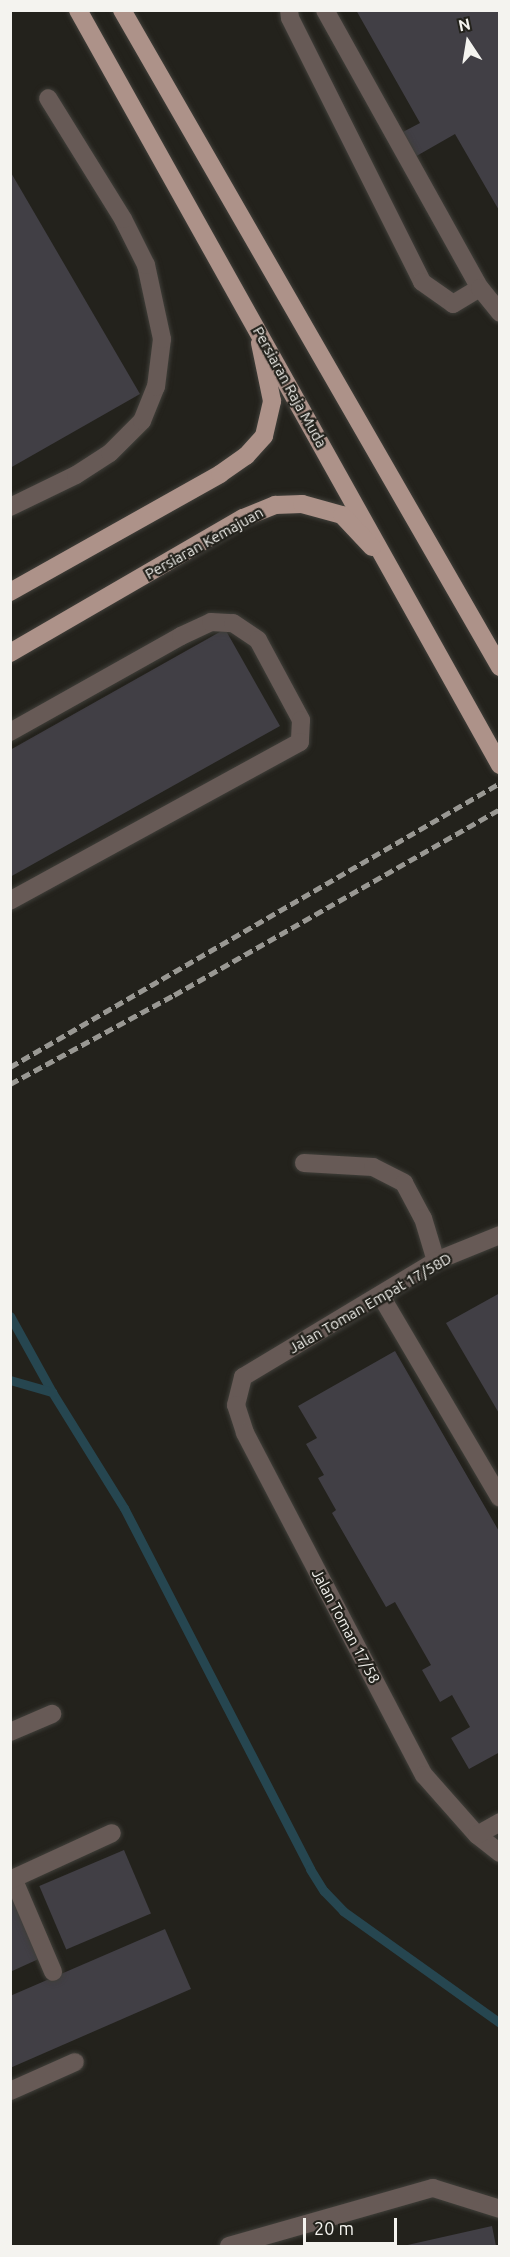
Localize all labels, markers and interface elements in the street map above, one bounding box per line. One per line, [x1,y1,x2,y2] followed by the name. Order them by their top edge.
[438,12,498,72] north arrow
[457,14,472,34] text: N
[249,323,331,451] street label: Persiaran Raja Muda
[142,503,266,583] street label: Persiaran Kemajuan
[285,1249,455,1357] street label: Jalan Toman Empat 17/58D
[308,1566,384,1686] street label: Jalan Toman 17/58
[306,2206,400,2244] scale bar
[314,2218,354,2238] text: 20 m

